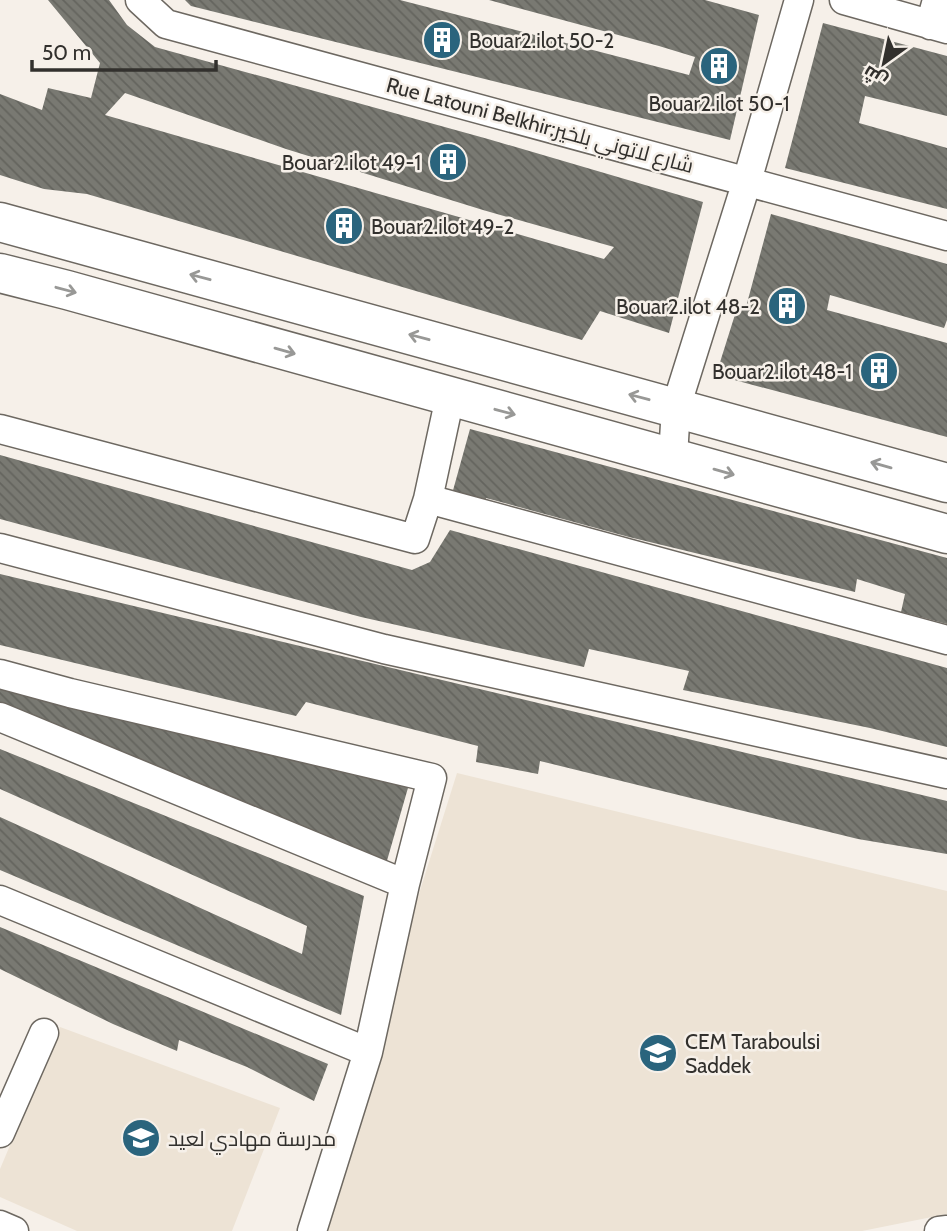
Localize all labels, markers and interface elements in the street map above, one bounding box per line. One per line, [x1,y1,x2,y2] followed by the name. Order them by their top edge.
[421,19,463,61] building icon: Bouar2.ilot 50-2
[32,28,215,72] scale bar
[469,28,614,53] place label: Bouar2.ilot 50-2
[849,28,919,98] north arrow
[42,40,91,65] text: 50 m
[698,45,740,87] building icon: Bouar2.ilot 50-1
[859,61,892,93] text: ش
[383,72,696,182] street label: Rue Latouni Belkhir;شارع لاتوني بلخير
[648,91,790,116] place label: Bouar2.ilot 50-1
[427,141,469,183] building icon: Bouar2.ilot 49-1
[282,150,421,175] place label: Bouar2.ilot 49-1
[323,205,365,247] building icon: Bouar2.ilot 49-2
[371,214,514,239] place label: Bouar2.ilot 49-2
[189,270,211,283] one-way arrow
[54,284,77,297] one-way arrow
[766,285,808,327] building icon: Bouar2.ilot 48-2
[616,294,760,319] place label: Bouar2.ilot 48-2
[408,330,431,343] one-way arrow
[274,345,296,358] one-way arrow
[858,350,900,392] building icon: Bouar2.ilot 48-1
[712,359,852,384] place label: Bouar2.ilot 48-1
[628,390,650,403] one-way arrow
[493,406,515,419] one-way arrow
[870,457,892,470] one-way arrow
[713,466,735,479] one-way arrow
[685,1029,820,1078] place label: CEM Taraboulsi Saddek
[637,1032,679,1074] school or university icon: CEM Taraboulsi Saddek
[120,1117,162,1159] school or university icon: مدرسة مهادي لعيد
[168,1126,336,1155] place label: مدرسة مهادي لعيد

